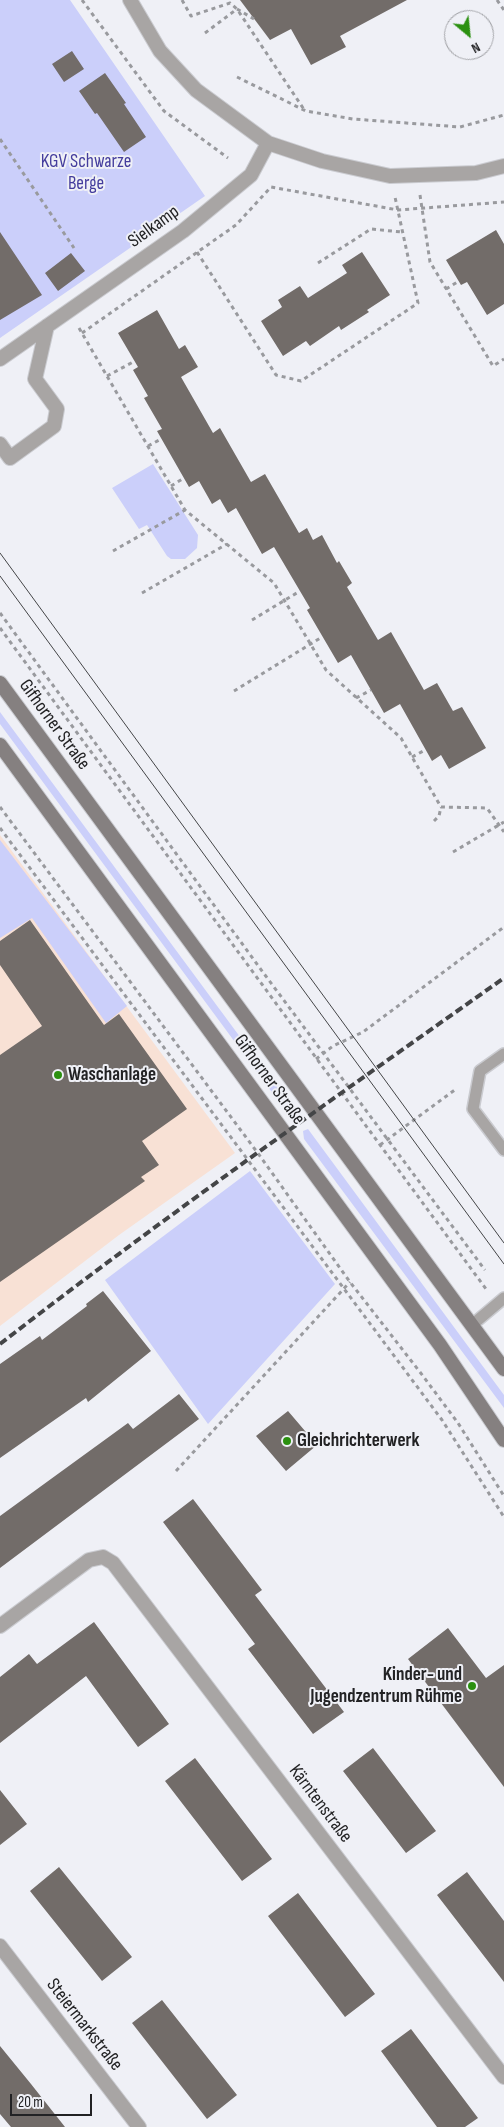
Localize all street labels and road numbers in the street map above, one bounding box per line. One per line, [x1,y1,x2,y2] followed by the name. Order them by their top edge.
[124,201,184,253] street label: Sielkamp
[14,675,94,775] street label: Gifhorner Straße
[229,1030,309,1130] street label: Gifhorner Straße
[283,1761,357,1847] street label: Kärntenstraße
[41,1974,127,2076] street label: Steiermarkstraße

